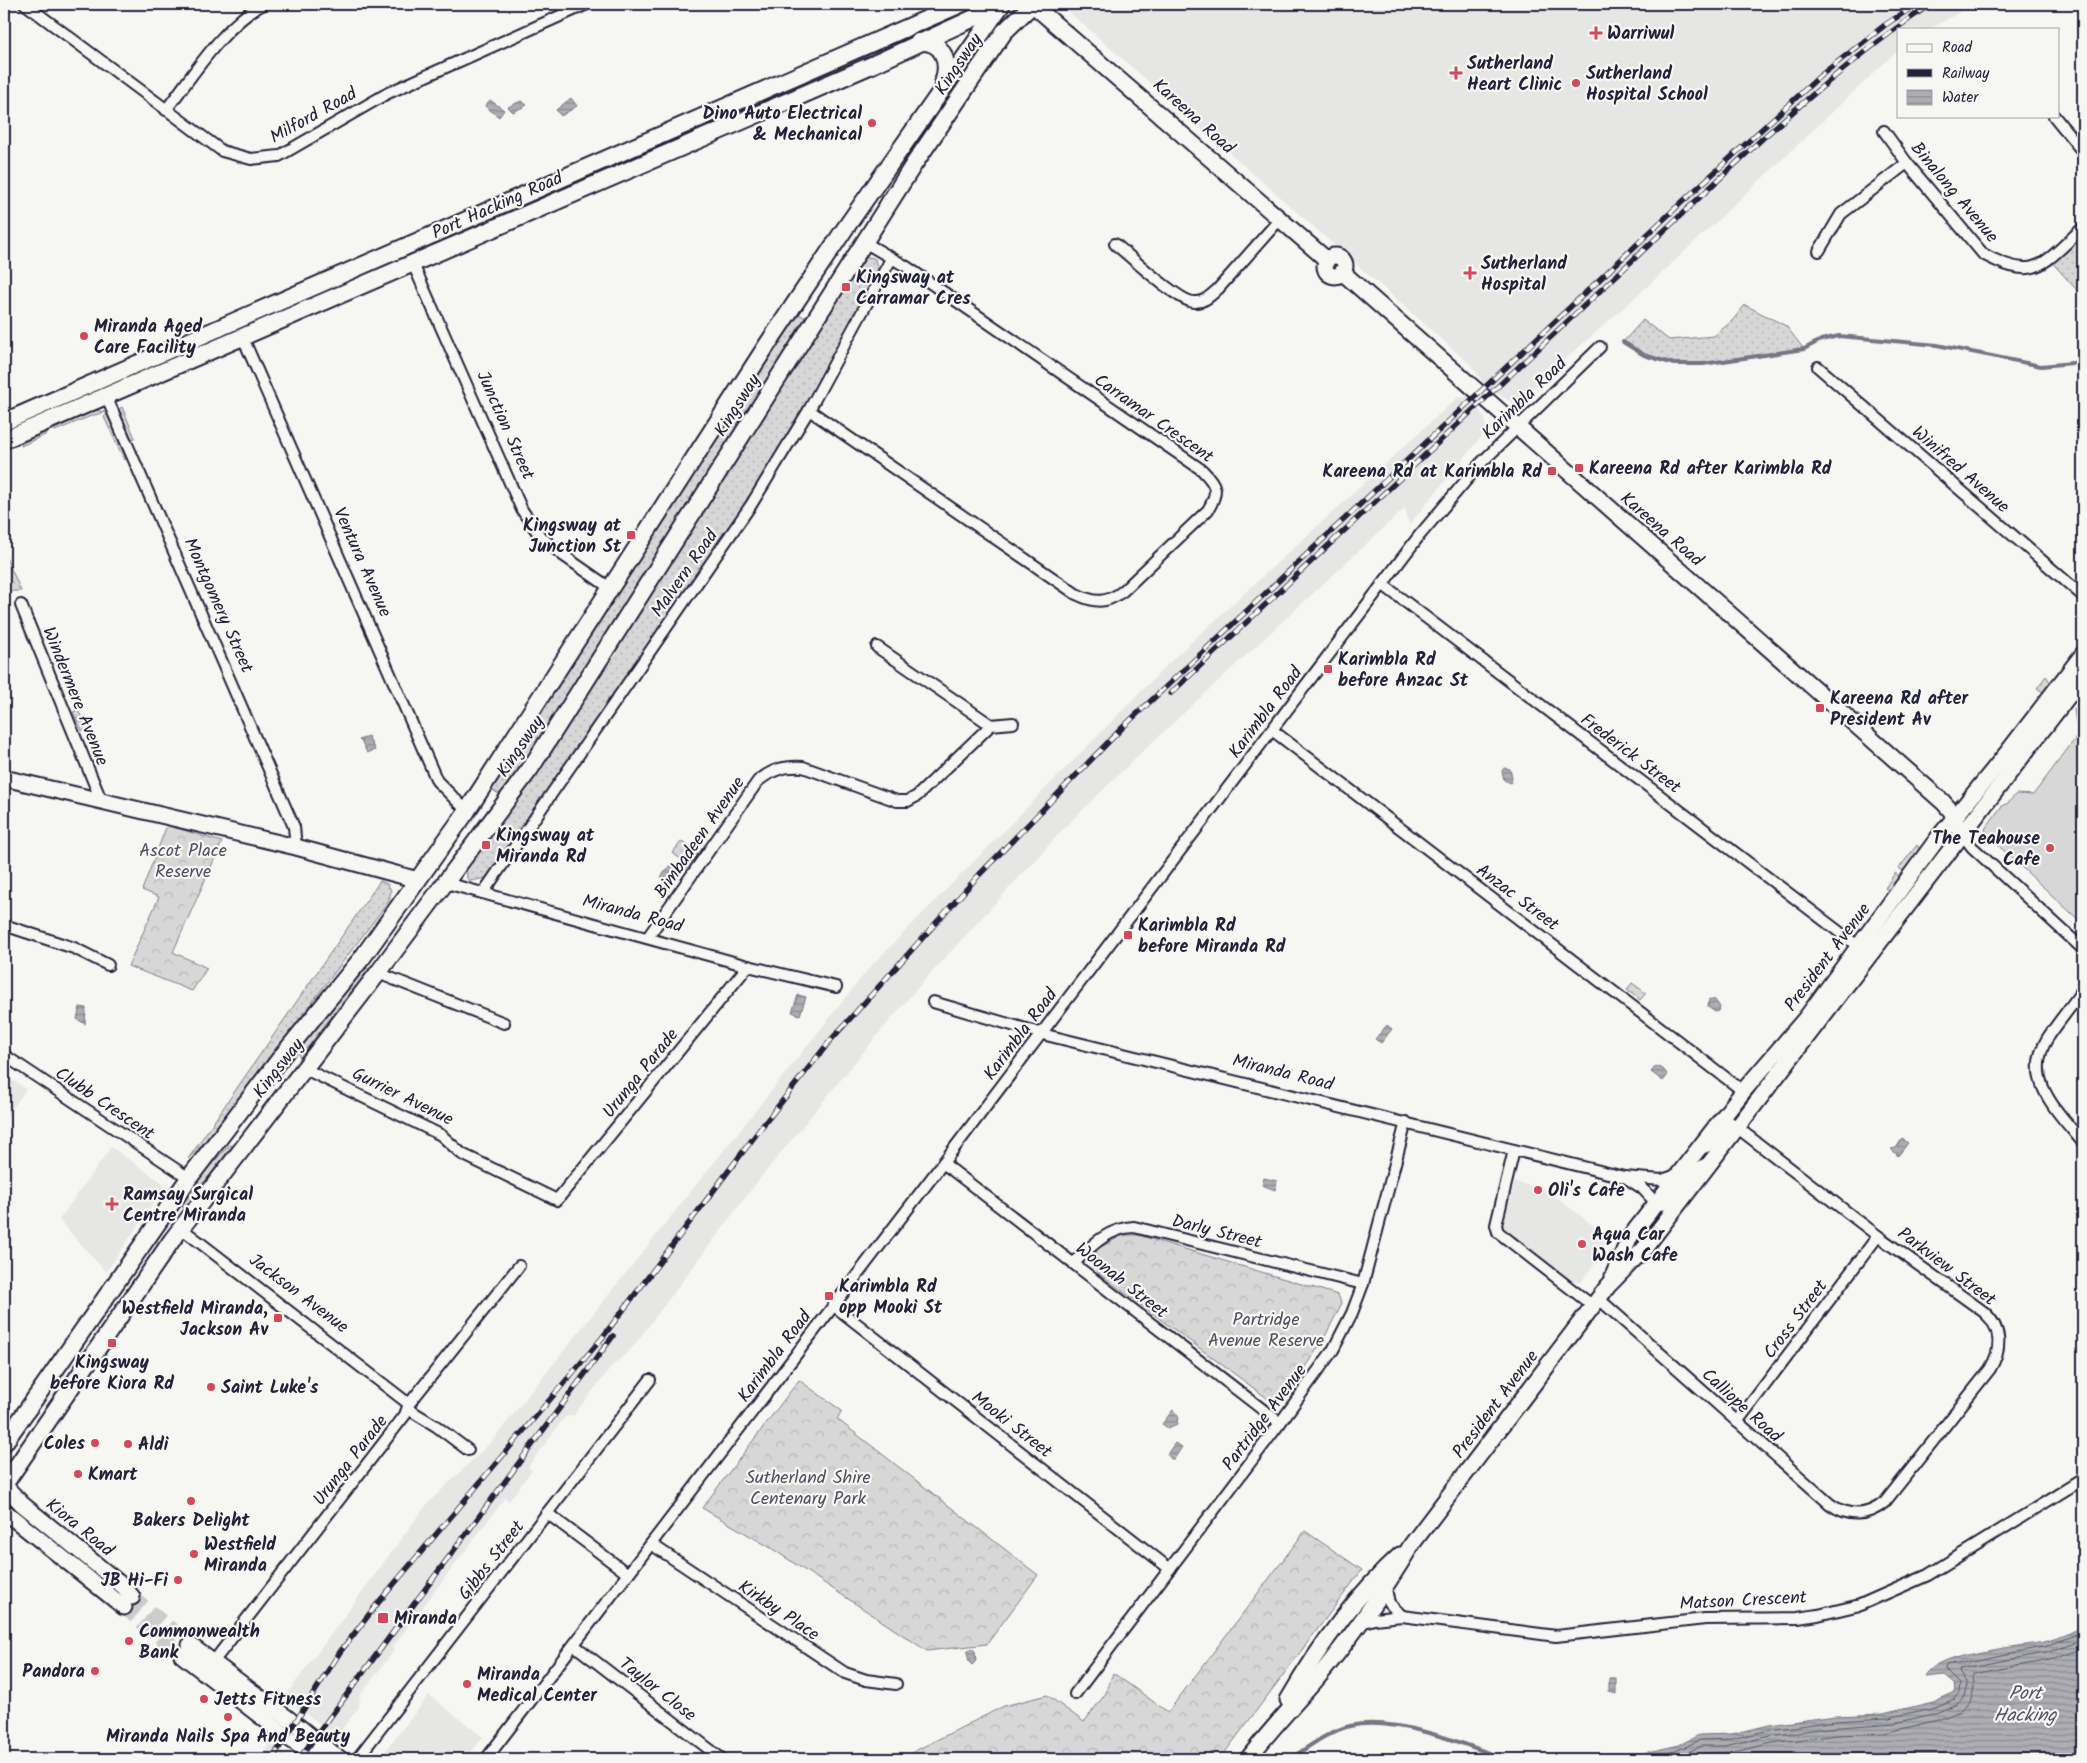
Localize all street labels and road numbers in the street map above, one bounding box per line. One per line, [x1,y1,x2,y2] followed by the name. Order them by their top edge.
[928,27,991,102] street label: Kingsway
[1145,72,1242,163] street label: Kareena Road
[265,80,364,152] street label: Milford Road
[1903,136,2005,250] street label: Binalong Avenue
[427,164,569,248] street label: Port Hacking Road
[1476,350,1575,447] street label: Karimbla Road
[468,366,542,486] street label: Junction Street
[1087,367,1220,472] street label: Carramar Crescent
[707,368,769,443] street label: Kingsway
[1904,419,2016,521] street label: Winifred Avenue
[1613,486,1710,575] street label: Kareena Road
[324,503,399,622] street label: Ventura Avenue
[644,523,727,624] street label: Malvern Road
[175,533,261,679] street label: Montgomery Street
[33,623,116,770] street label: Windermere Avenue
[1222,660,1311,765] street label: Karimbla Road
[1573,706,1688,803] street label: Frederick Street
[490,709,553,784] street label: Kingsway
[647,771,753,905] street label: Bimbadeen Avenue
[1469,857,1566,940] street label: Anzac Street
[579,887,687,942] street label: Miranda Road
[1778,897,1879,1018] street label: President Avenue
[977,982,1066,1087] street label: Karimbla Road
[596,1023,687,1125] street label: Urunga Parade
[246,1032,312,1105] street label: Kingsway
[1229,1047,1337,1100] street label: Miranda Road
[48,1060,161,1149] street label: Clubb Crescent
[346,1060,458,1135] street label: Gurrier Avenue
[1169,1207,1266,1258] street label: Darly Street
[1890,1220,2003,1315] street label: Parkview Street
[1068,1236,1175,1327] street label: Woonah Street
[242,1247,354,1342] street label: Jackson Avenue
[1757,1273,1836,1366] street label: Cross Street
[731,1304,820,1409] street label: Karimbla Road
[1446,1344,1547,1465] street label: President Avenue
[1215,1358,1315,1477] street label: Partridge Avenue
[1694,1362,1789,1451] street label: Calliope Road
[964,1384,1059,1467] street label: Mooki Street
[306,1409,396,1513] street label: Urunga Parade
[39,1491,120,1565] street label: Kiora Road
[452,1514,533,1607] street label: Gibbs Street
[731,1573,825,1649] street label: Kirkby Place
[1679,1584,1808,1619] street label: Matson Crescent
[612,1651,702,1730] street label: Taylor Close

